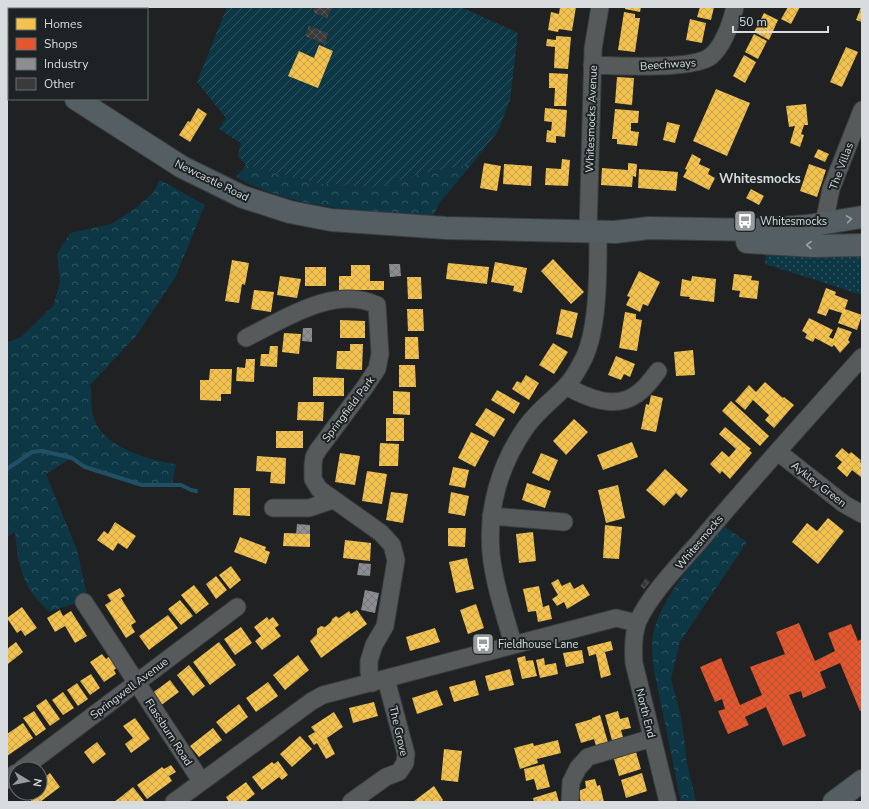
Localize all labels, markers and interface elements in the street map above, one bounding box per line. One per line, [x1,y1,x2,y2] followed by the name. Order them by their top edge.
[8,8,148,100] legend
[733,8,828,34] scale bar
[739,14,767,30] text: 50 m
[44,16,82,32] text: Homes
[44,36,78,52] text: Shops
[639,55,697,74] street label: Beechways
[44,56,89,72] text: Industry
[582,65,601,173] street label: Whitesmocks Avenue
[44,76,76,92] text: Other
[826,140,857,192] street label: The Villas
[172,156,251,205] street label: Newcastle Road
[719,170,801,188] district label: Whitesmocks
[732,208,758,234] bus stop icon: Whitesmocks
[760,214,827,229] place label: Whitesmocks
[846,215,852,224] one-way arrow
[806,241,812,250] one-way arrow
[319,373,378,445] street label: Springfield Park
[788,458,849,511] street label: Aykley Green
[672,512,727,573] street label: Whitesmocks
[470,631,496,657] bus stop icon: Fieldhouse Lane
[498,637,579,652] place label: Fieldhouse Lane
[87,654,172,723] street label: Springwell Avenue
[632,687,659,739] street label: North End
[141,696,196,769] street label: Flassburn Road
[385,705,412,758] street label: The Grove
[8,761,48,801] north arrow
[29,777,45,788] text: N

